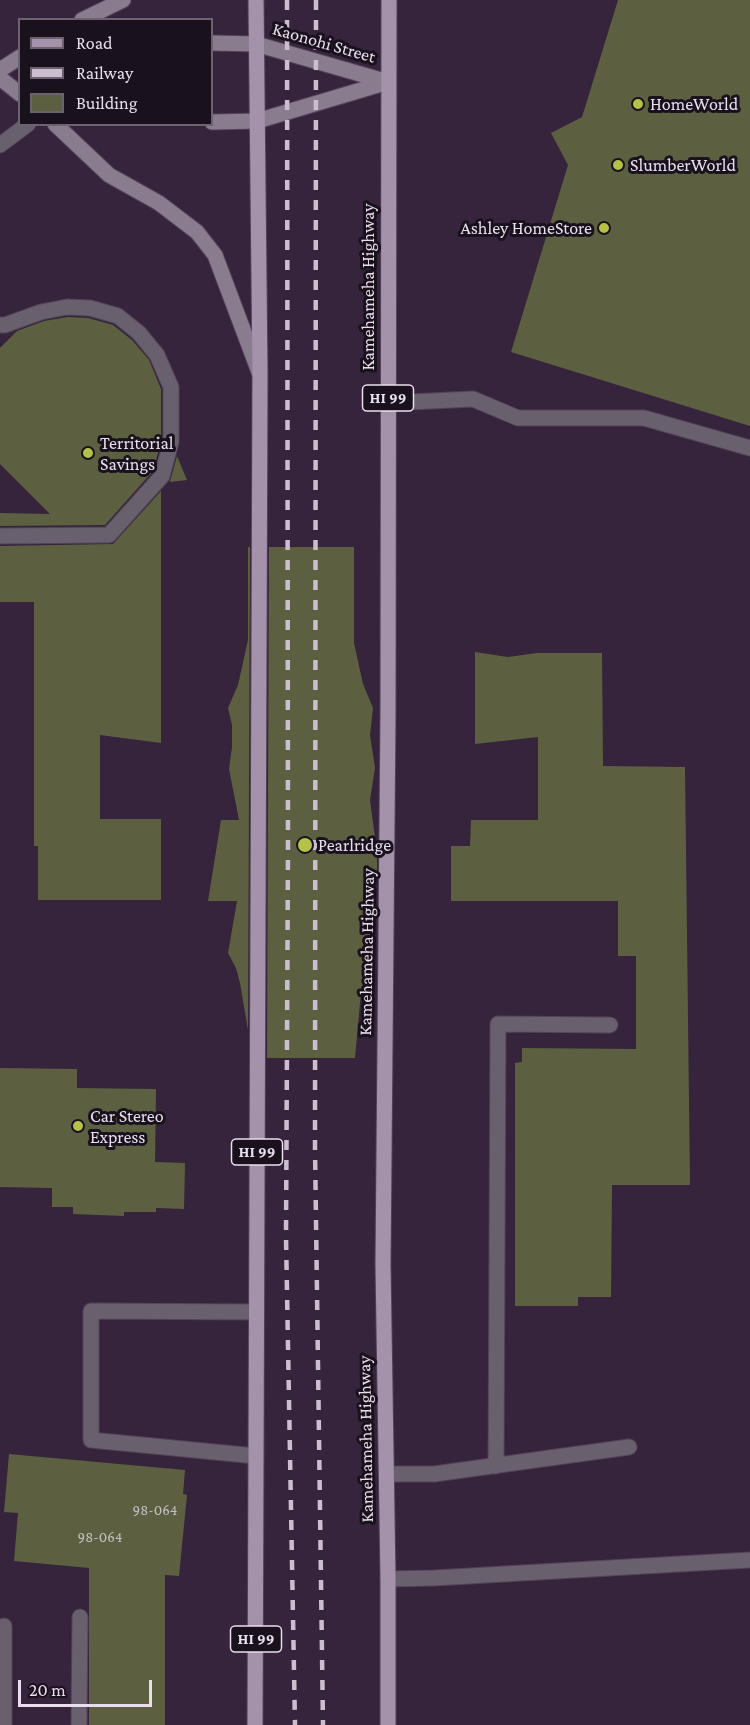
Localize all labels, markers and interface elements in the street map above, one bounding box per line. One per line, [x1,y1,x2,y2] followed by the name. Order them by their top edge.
[18,18,213,126] legend
[270,18,378,68] street label: Kaonohi Street
[76,33,113,53] text: Road
[76,63,133,83] text: Railway
[76,93,137,113] text: Building
[650,93,738,115] place label: HomeWorld
[631,97,645,111] marker: HomeWorld
[630,154,736,176] place label: SlumberWorld
[611,158,625,172] marker: SlumberWorld
[357,203,379,371] street label: Kamehameha Highway
[461,217,592,239] place label: Ashley HomeStore
[597,221,611,235] marker: Ashley HomeStore
[362,385,414,411] road number: HI 99
[100,432,173,474] place label: Territorial Savings
[81,446,95,460] marker: Territorial Savings
[318,834,391,856] place label: Pearlridge
[296,836,314,854] marker: Pearlridge
[355,868,379,1036] street label: Kamehameha Highway
[90,1105,164,1148] place label: Car Stereo Express
[71,1119,85,1133] marker: Car Stereo Express
[232,1139,282,1165] road number: HI 99
[354,1355,378,1523] street label: Kamehameha Highway
[133,1501,177,1519] house number: 98-064
[78,1528,122,1546] house number: 98-064
[230,1626,282,1652] road number: HI 99
[21,1668,154,1706] scale bar
[29,1680,66,1700] text: 20 m

